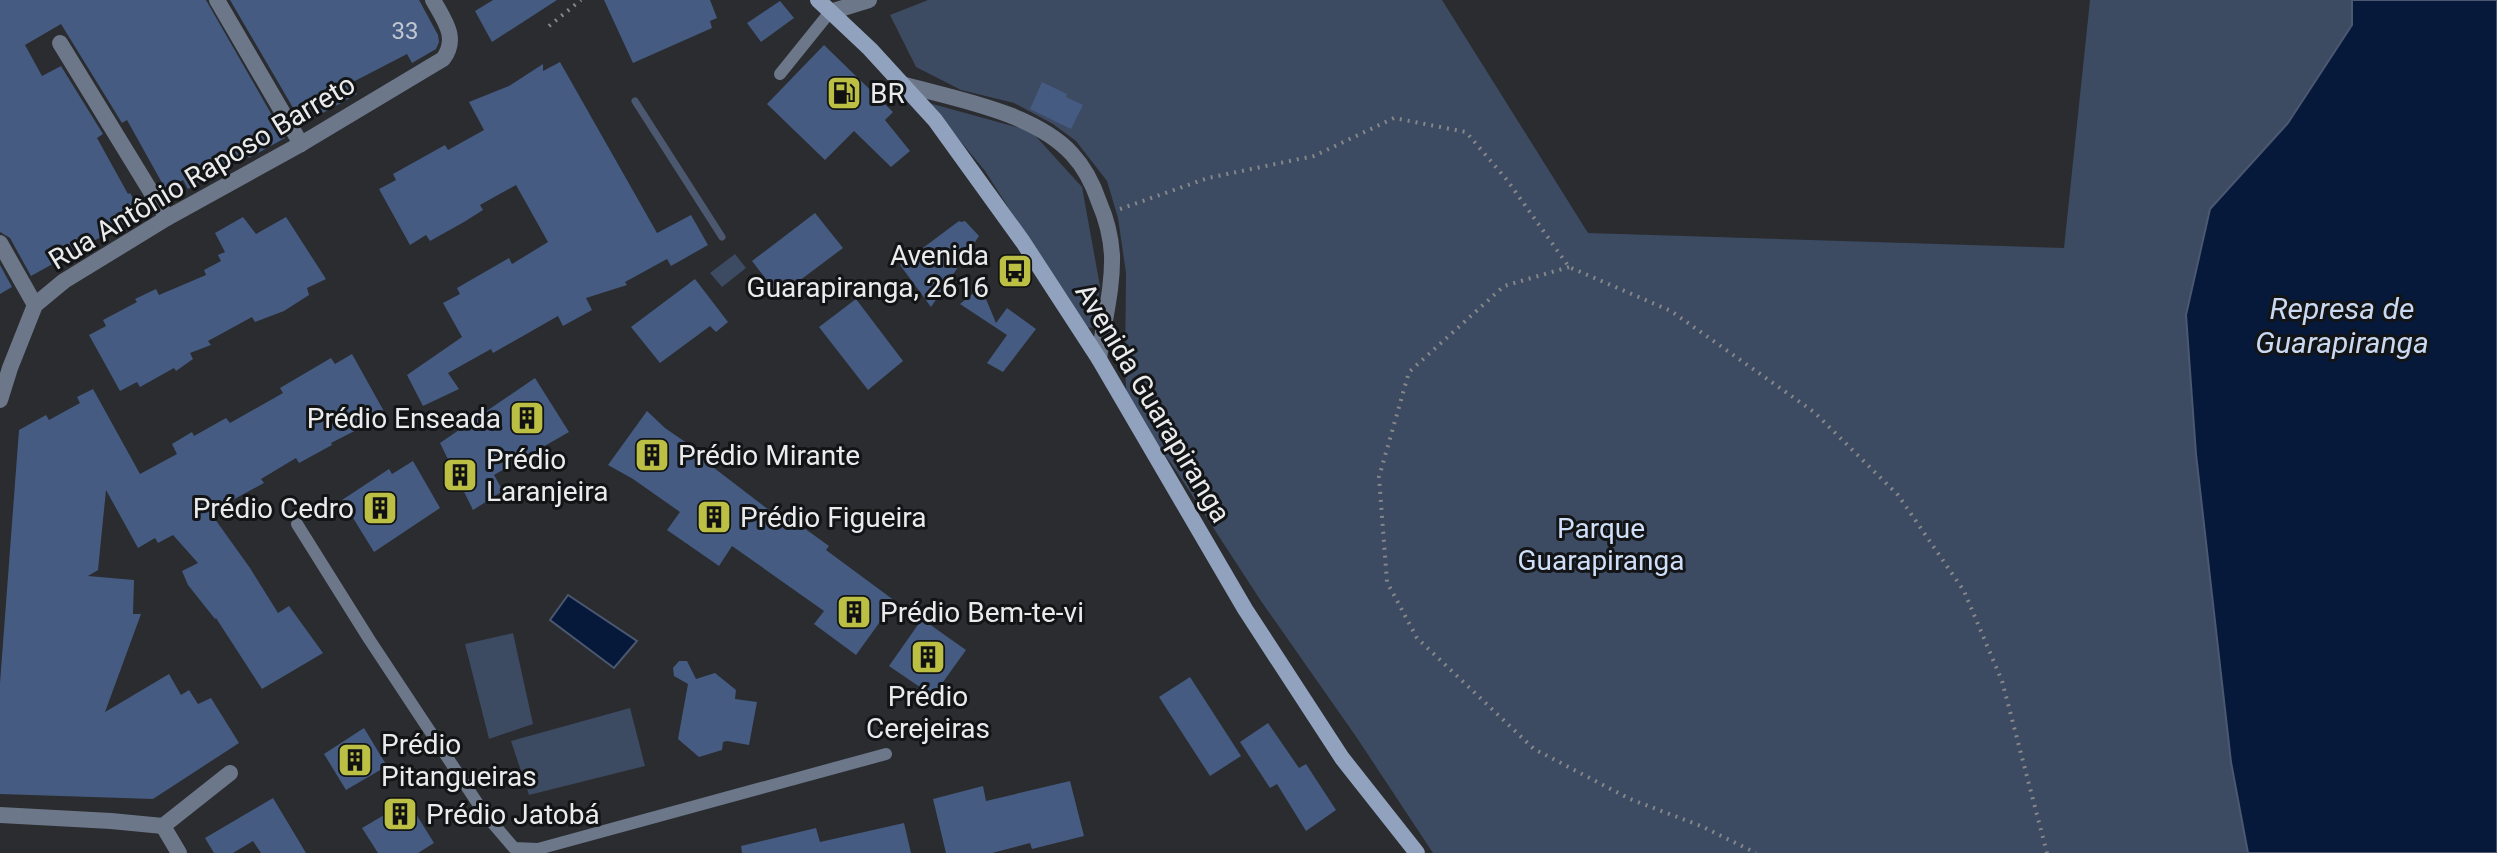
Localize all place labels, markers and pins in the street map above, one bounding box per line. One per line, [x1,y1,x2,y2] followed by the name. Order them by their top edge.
[825,74,863,112] fuel station icon: BR
[870,77,905,110] place label: BR
[747,239,989,304] place label: Avenida Guarapiranga, 2616
[996,252,1034,290] bus stop icon: Avenida Guarapiranga, 2616
[508,399,546,437] building icon: Prédio Enseada
[307,402,501,435] place label: Prédio Enseada
[633,436,671,474] building icon: Prédio Mirante
[678,439,860,472] place label: Prédio Mirante
[486,443,608,508] place label: Prédio Laranjeira
[441,456,479,494] building icon: Prédio Laranjeira
[361,489,399,527] building icon: Prédio Cedro
[193,492,354,525] place label: Prédio Cedro
[695,498,733,536] building icon: Prédio Figueira
[740,501,927,534] place label: Prédio Figueira
[835,593,873,631] building icon: Prédio Bem-te-vi
[880,596,1084,629] place label: Prédio Bem-te-vi
[909,638,947,676] building icon: Prédio Cerejeiras
[866,680,990,745] place label: Prédio Cerejeiras
[381,728,537,793] place label: Prédio Pitangueiras
[336,741,374,779] building icon: Prédio Pitangueiras
[381,795,419,833] building icon: Prédio Jatobá
[426,798,600,831] place label: Prédio Jatobá

